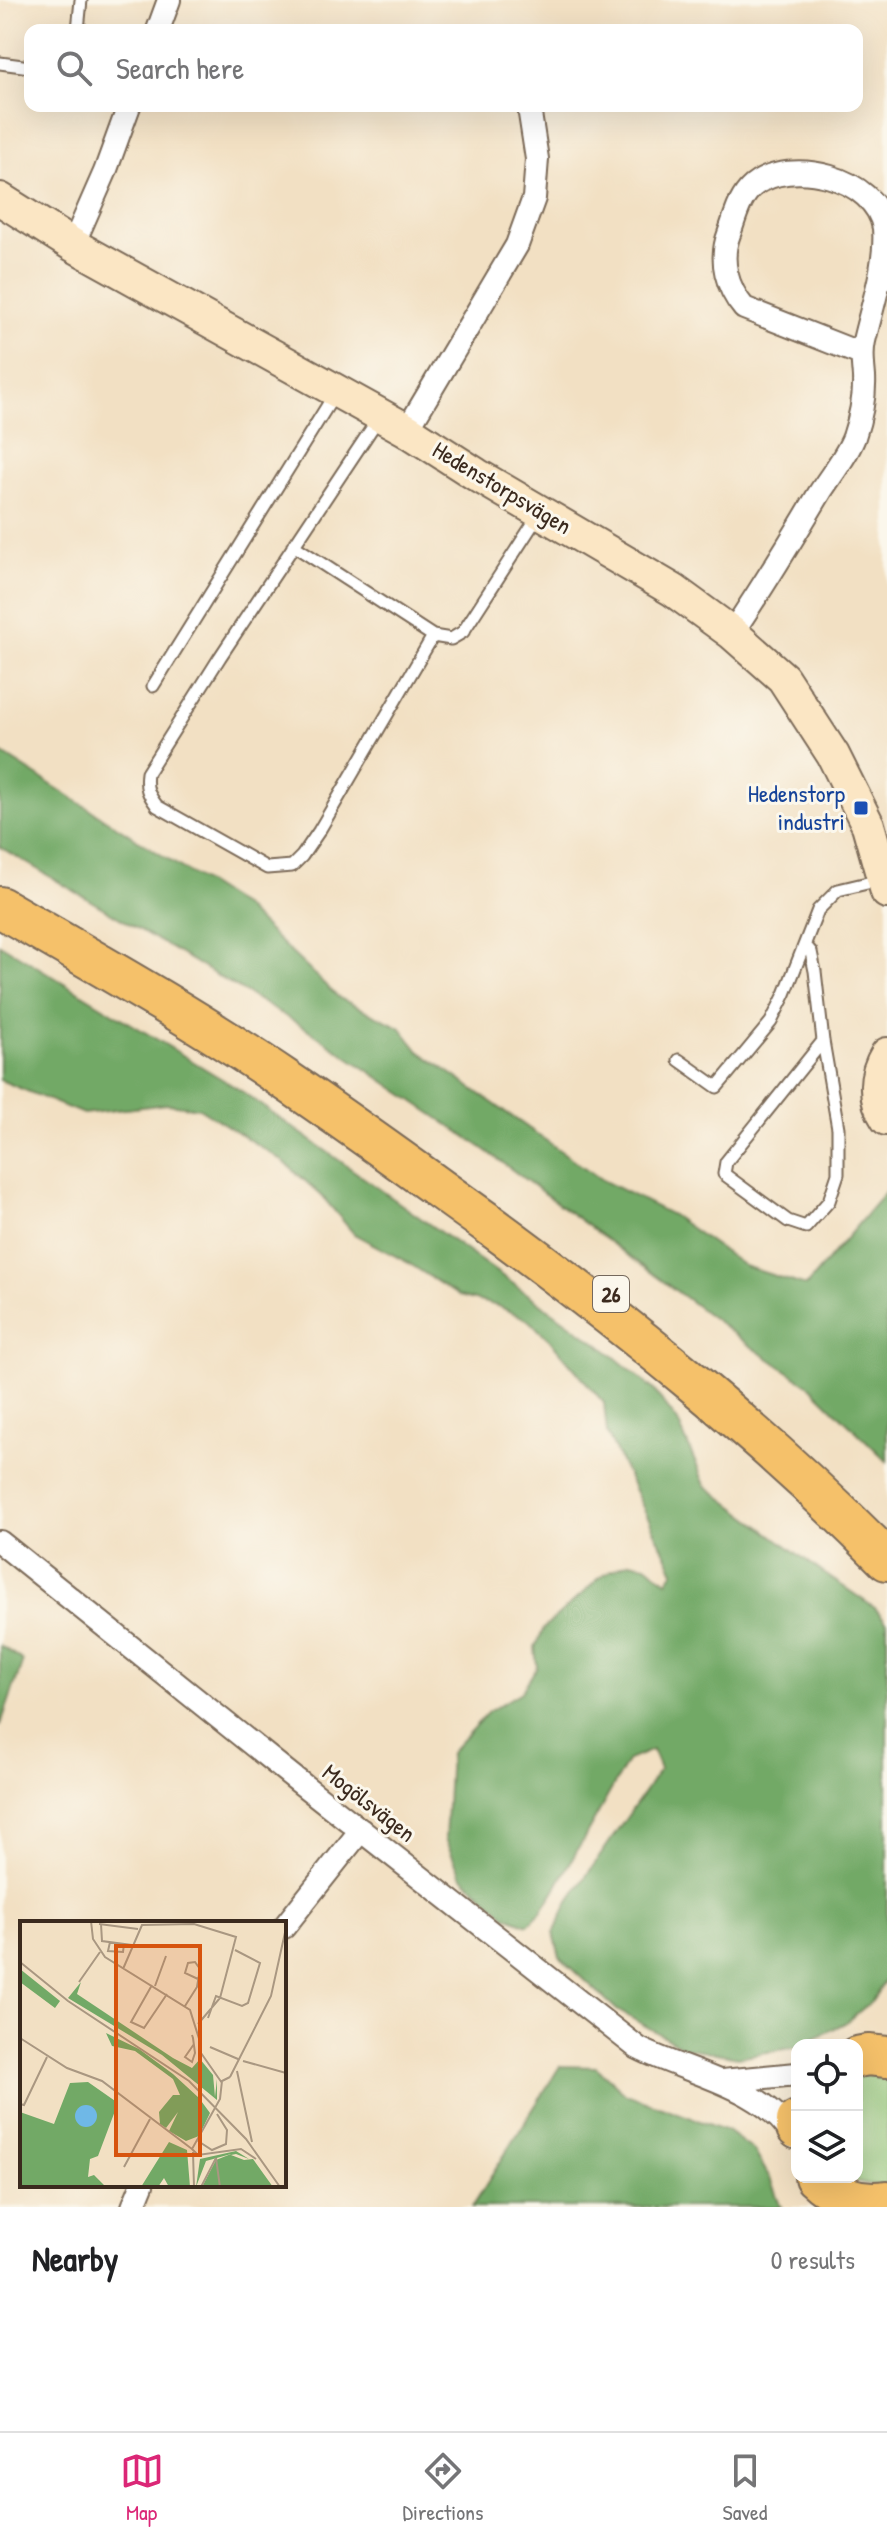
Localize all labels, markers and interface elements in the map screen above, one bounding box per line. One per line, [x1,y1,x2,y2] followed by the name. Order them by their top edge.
[24,24,863,112] search box
[52,46,96,90] icon: search
[116,48,244,88] text: Search here
[427,433,578,541] street label: Hedenstorpsvägen
[748,777,845,837] place label: Hedenstorp industri
[852,799,870,817] marker: Hedenstorp industri
[593,1276,629,1312] road number: 26
[316,1756,423,1849] street label: Mogölsvägen
[20,1921,286,2187] inset map
[791,2039,863,2183] map controls
[791,2039,863,2111] button: locate
[791,2111,863,2183] button: layers
[32,2236,118,2282] text: Nearby
[771,2242,855,2277] text: 0 results
[120,2449,164,2527] tab: Map
[403,2449,484,2527] tab: Directions
[723,2449,767,2527] tab: Saved

